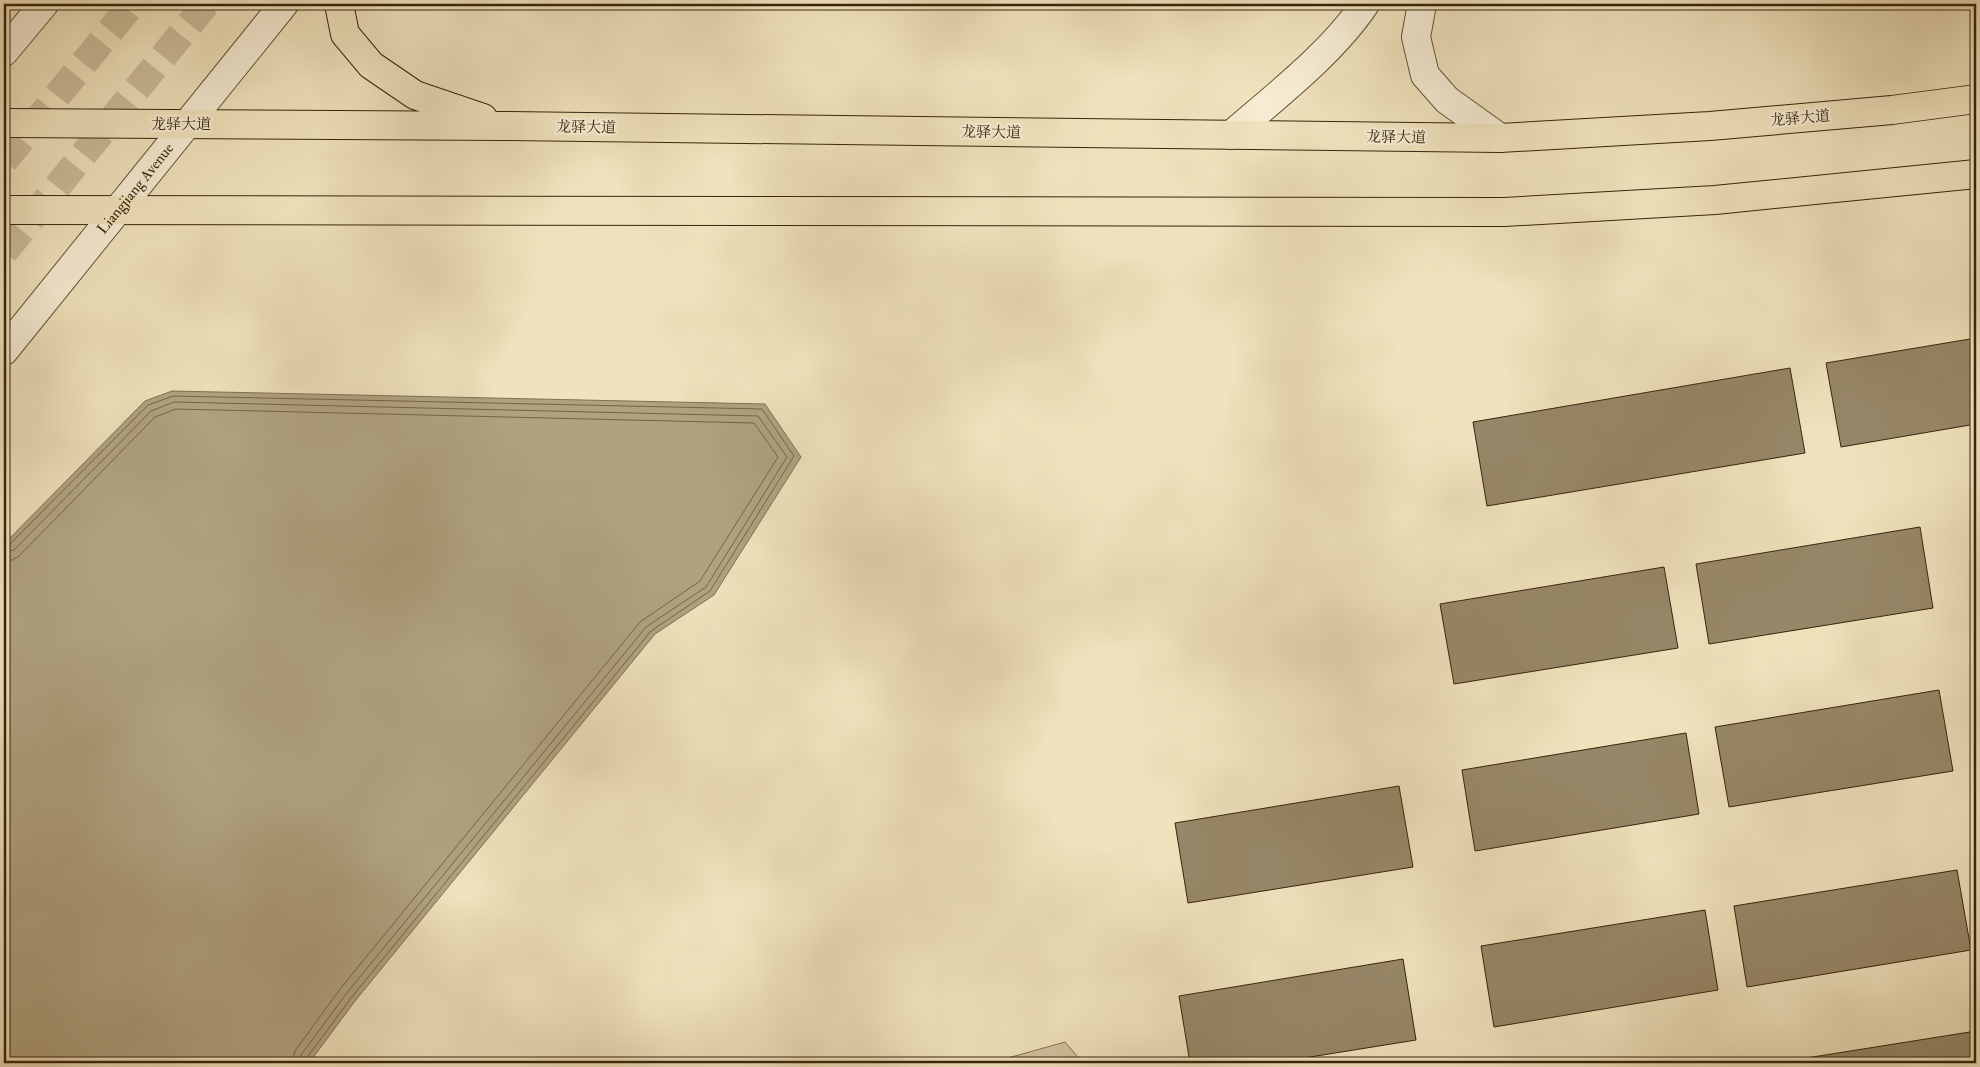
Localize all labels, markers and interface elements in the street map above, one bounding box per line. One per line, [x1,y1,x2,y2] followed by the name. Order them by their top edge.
[1769,106,1831,131] street label: 龙驿大道
[151,115,211,134] street label: 龙驿大道
[556,117,616,138] street label: 龙驿大道
[961,122,1021,143] street label: 龙驿大道
[1366,127,1426,148] street label: 龙驿大道
[93,139,178,238] street label: Liangjiang Avenue

